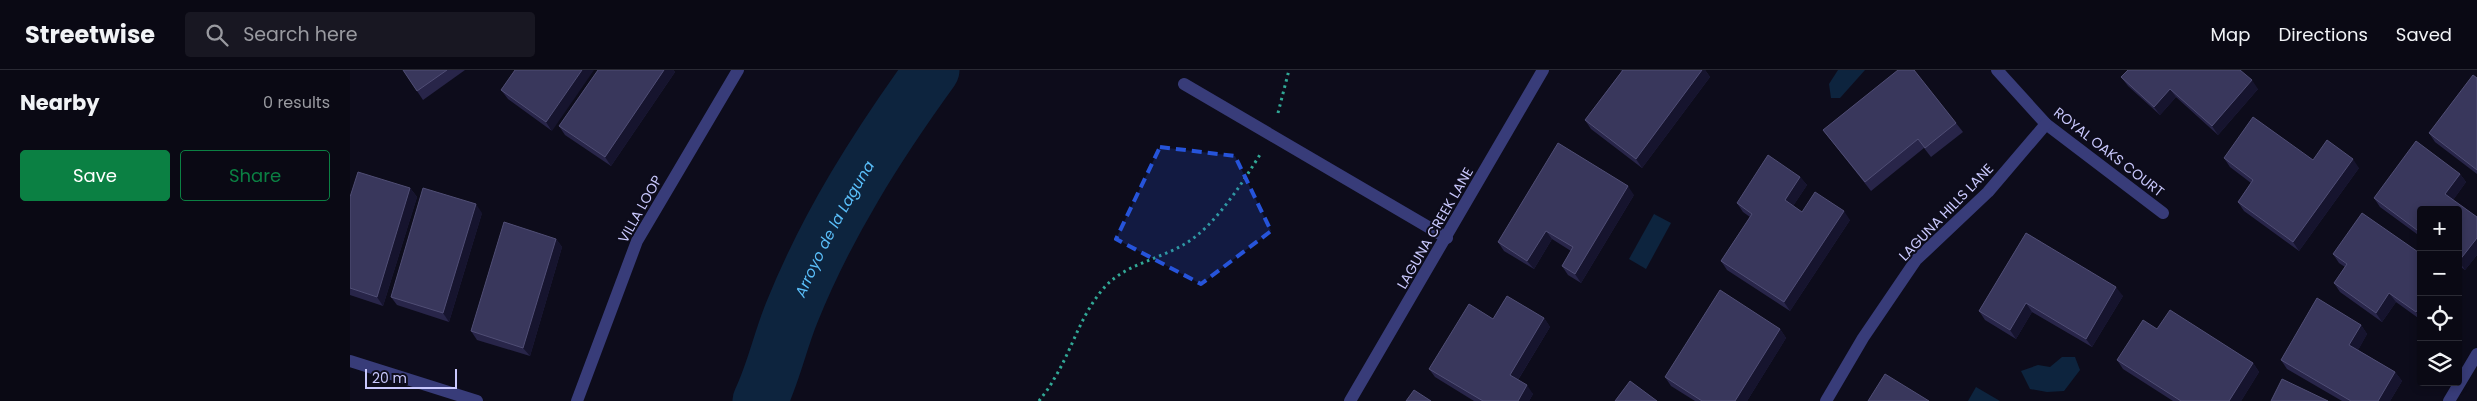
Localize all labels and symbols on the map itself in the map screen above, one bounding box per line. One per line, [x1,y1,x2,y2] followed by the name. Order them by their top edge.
[2050,103,2169,202] street label: ROYAL OAKS COURT
[789,156,879,301] water label: Arroyo de la Laguna
[1894,159,1998,265] street label: LAGUNA HILLS LANE
[1392,164,1478,292] street label: LAGUNA CREEK LANE
[613,172,667,246] street label: VILLA LOOP
[365,366,458,389] scale bar

